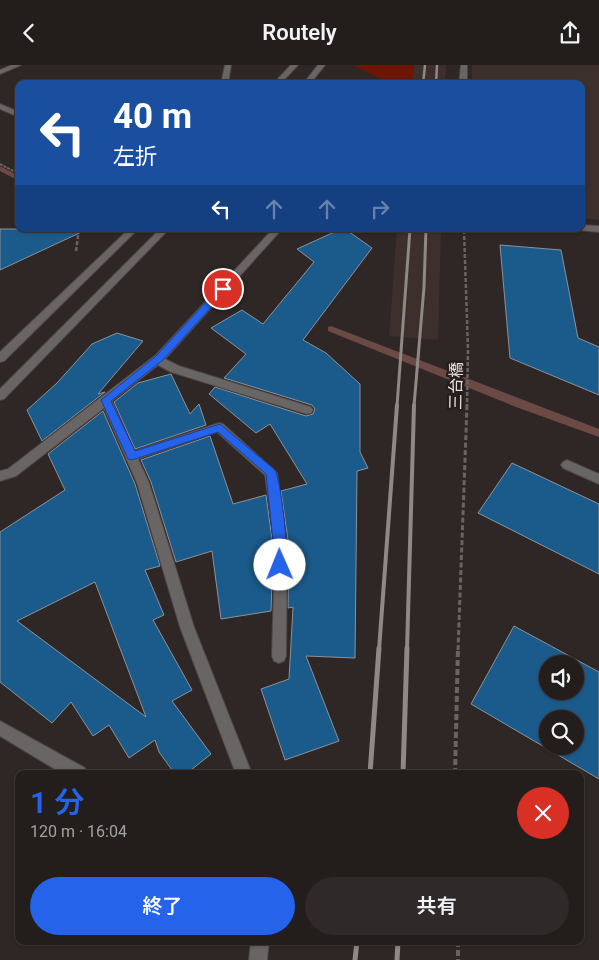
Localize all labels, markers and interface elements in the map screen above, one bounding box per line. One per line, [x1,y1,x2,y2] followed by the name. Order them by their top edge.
[15,19,43,47] icon: back
[556,19,584,47] icon: share
[262,20,337,45] text: Routely
[113,96,192,137] text: 40 m
[30,100,95,165] icon: left
[113,144,157,169] text: 左折
[207,195,235,223] icon: left
[260,195,288,223] icon: ahead
[313,195,341,223] icon: ahead
[366,195,394,223] icon: right
[202,268,244,310] pin
[209,275,237,303] icon: arrive
[446,362,466,410] street label: 三台橋
[253,538,305,590] position arrow
[539,655,584,755] map controls
[539,655,584,700] button: sound
[539,710,584,755] button: search
[30,785,85,820] text: 1 分
[517,787,569,839] button: close
[30,822,127,841] text: 120 m · 16:04
[30,877,295,935] button: 終了
[305,877,569,935] button: 共有

